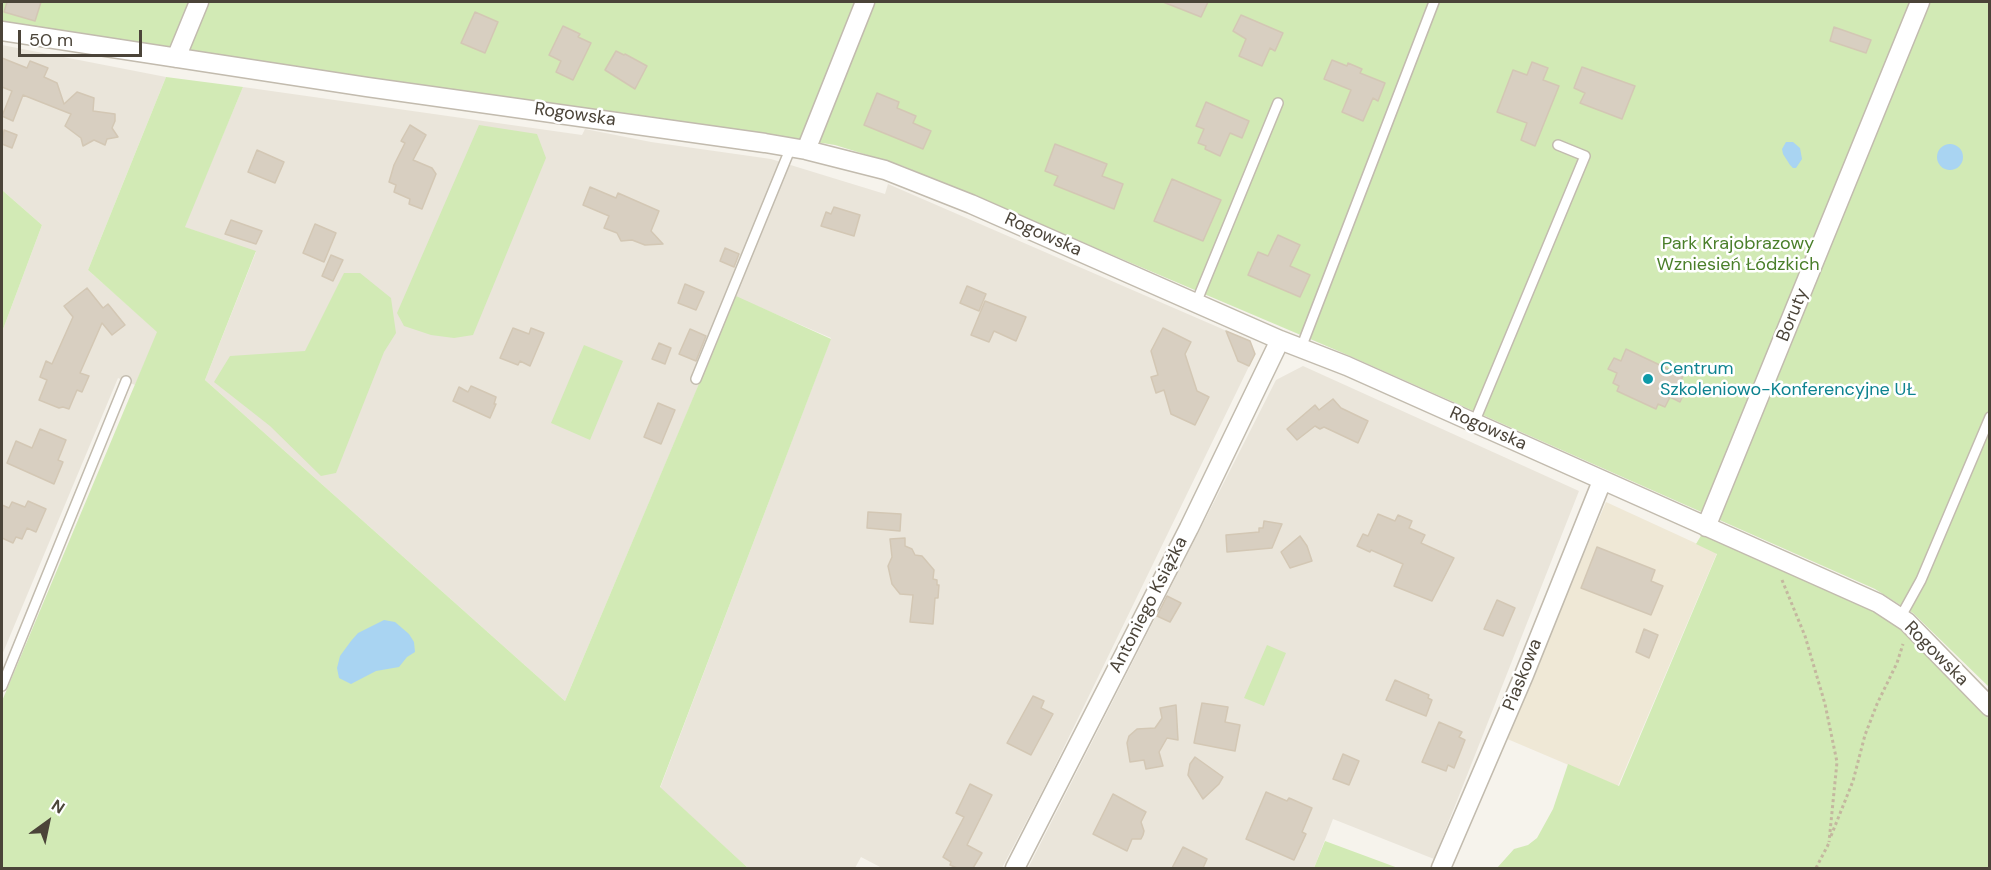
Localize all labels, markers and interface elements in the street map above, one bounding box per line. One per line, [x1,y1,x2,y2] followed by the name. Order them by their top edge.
[21,18,146,56] scale bar
[29,28,73,52] text: 50 m
[533,99,617,131] street label: Rogowska
[1001,208,1085,262] street label: Rogowska
[1656,233,1820,276] park label: Park Krajobrazowy Wzniesień Łódzkich
[1773,285,1813,345] street label: Boruty
[1660,358,1916,400] place label: Centrum Szkoleniowo-Konferencyjne UŁ
[1641,372,1655,386] marker: Centrum Szkoleniowo-Konferencyjne UŁ
[1446,402,1530,456] street label: Rogowska
[1105,533,1193,677] street label: Antoniego Książka
[1899,617,1973,691] street label: Rogowska
[1499,636,1547,714] street label: Piaskowa
[18,792,78,852] north arrow
[47,794,69,818] text: N

